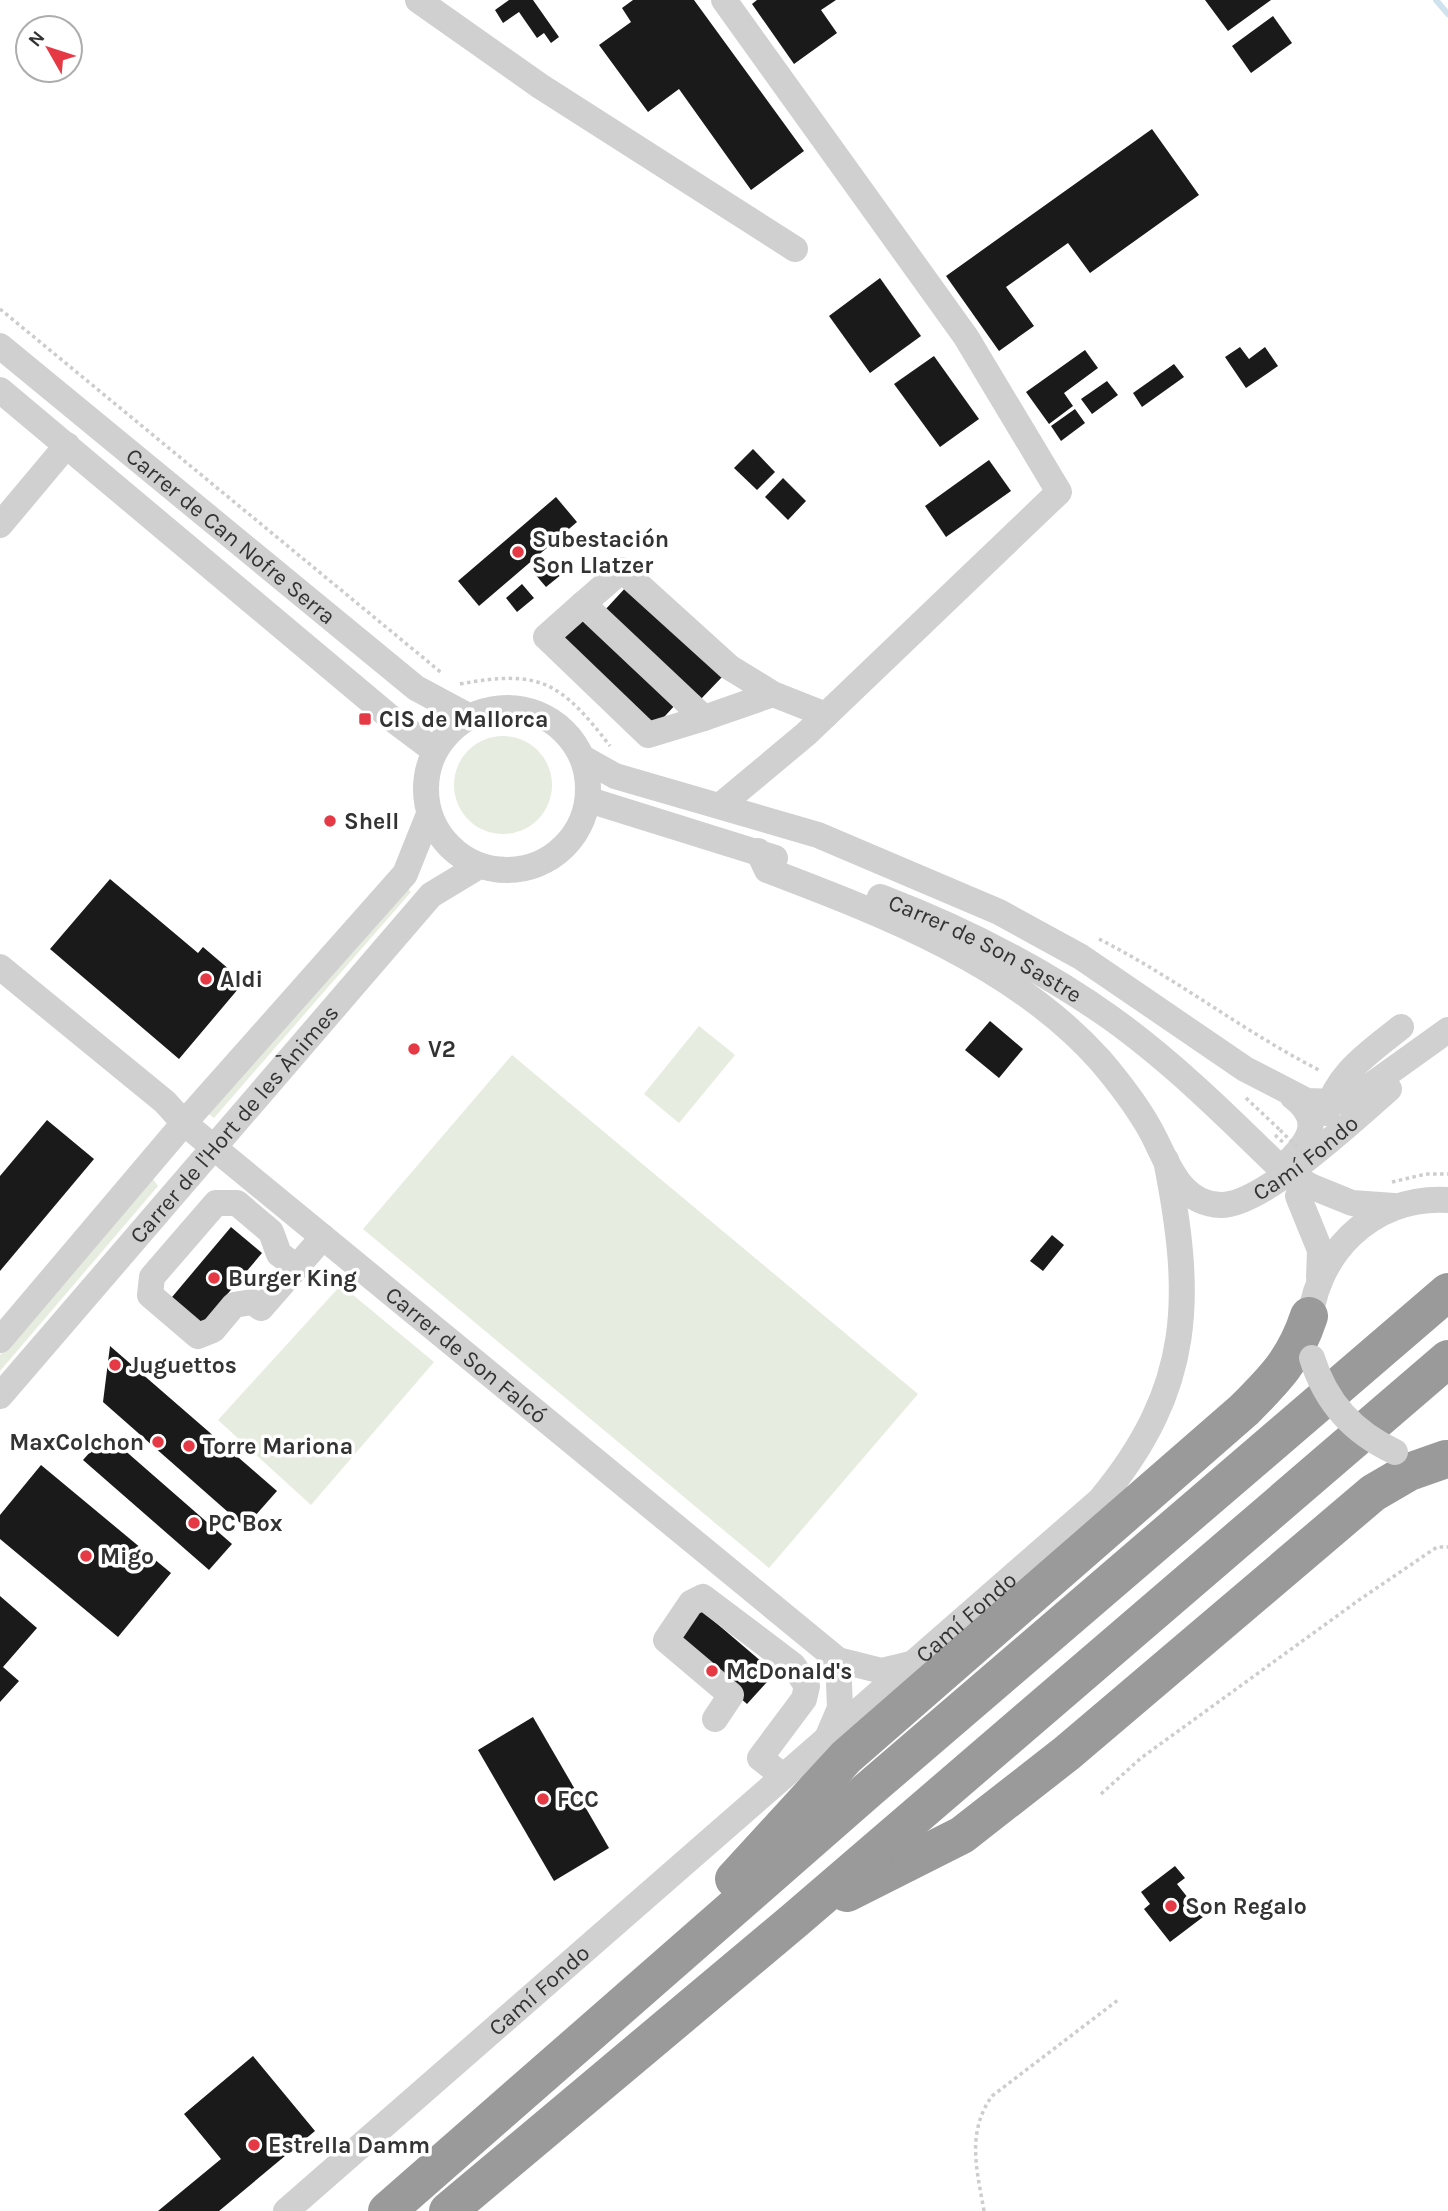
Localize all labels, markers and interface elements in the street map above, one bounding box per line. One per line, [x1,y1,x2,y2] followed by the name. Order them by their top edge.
[14,14,84,84] north arrow
[24,27,49,51] text: N
[121,442,341,630] street label: Carrer de Can Nofre Serra
[532,526,669,579] place label: Subestación Son Llatzer
[510,544,526,560] marker: Subestación Son Llatzer
[379,706,548,733] place label: CIS de Mallorca
[357,711,373,727] marker: CIS de Mallorca
[344,808,399,835] place label: Shell
[322,813,338,829] marker: Shell
[885,888,1087,1008] street label: Carrer de Son Sastre
[220,966,263,993] place label: Aldi
[198,971,214,987] marker: Aldi
[124,999,344,1249] street label: Carrer de l'Hort de les Ànimes
[428,1036,456,1063] place label: V2
[406,1041,422,1057] marker: V2
[1248,1109,1364,1206] street label: Camí Fondo
[228,1265,357,1292] place label: Burger King
[206,1270,222,1286] marker: Burger King
[380,1281,553,1429] street label: Carrer de Son Falcó
[129,1352,237,1379] place label: Juguettos
[107,1357,123,1373] marker: Juguettos
[9,1429,144,1456] place label: MaxColchon
[203,1433,353,1460] place label: Torre Mariona
[150,1434,166,1450] marker: MaxColchon
[181,1438,197,1454] marker: Torre Mariona
[208,1510,283,1537] place label: PC Box
[186,1515,202,1531] marker: PC Box
[100,1543,154,1570] place label: Migo
[78,1548,94,1564] marker: Migo
[910,1566,1022,1668] street label: Camí Fondo
[726,1658,852,1685] place label: McDonald's
[704,1663,720,1679] marker: McDonald's
[557,1786,599,1813] place label: FCC
[535,1791,551,1807] marker: FCC
[1185,1893,1307,1920] place label: Son Regalo
[1163,1898,1179,1914] marker: Son Regalo
[483,1939,595,2041] street label: Camí Fondo
[268,2132,430,2159] place label: Estrella Damm
[246,2137,262,2153] marker: Estrella Damm

